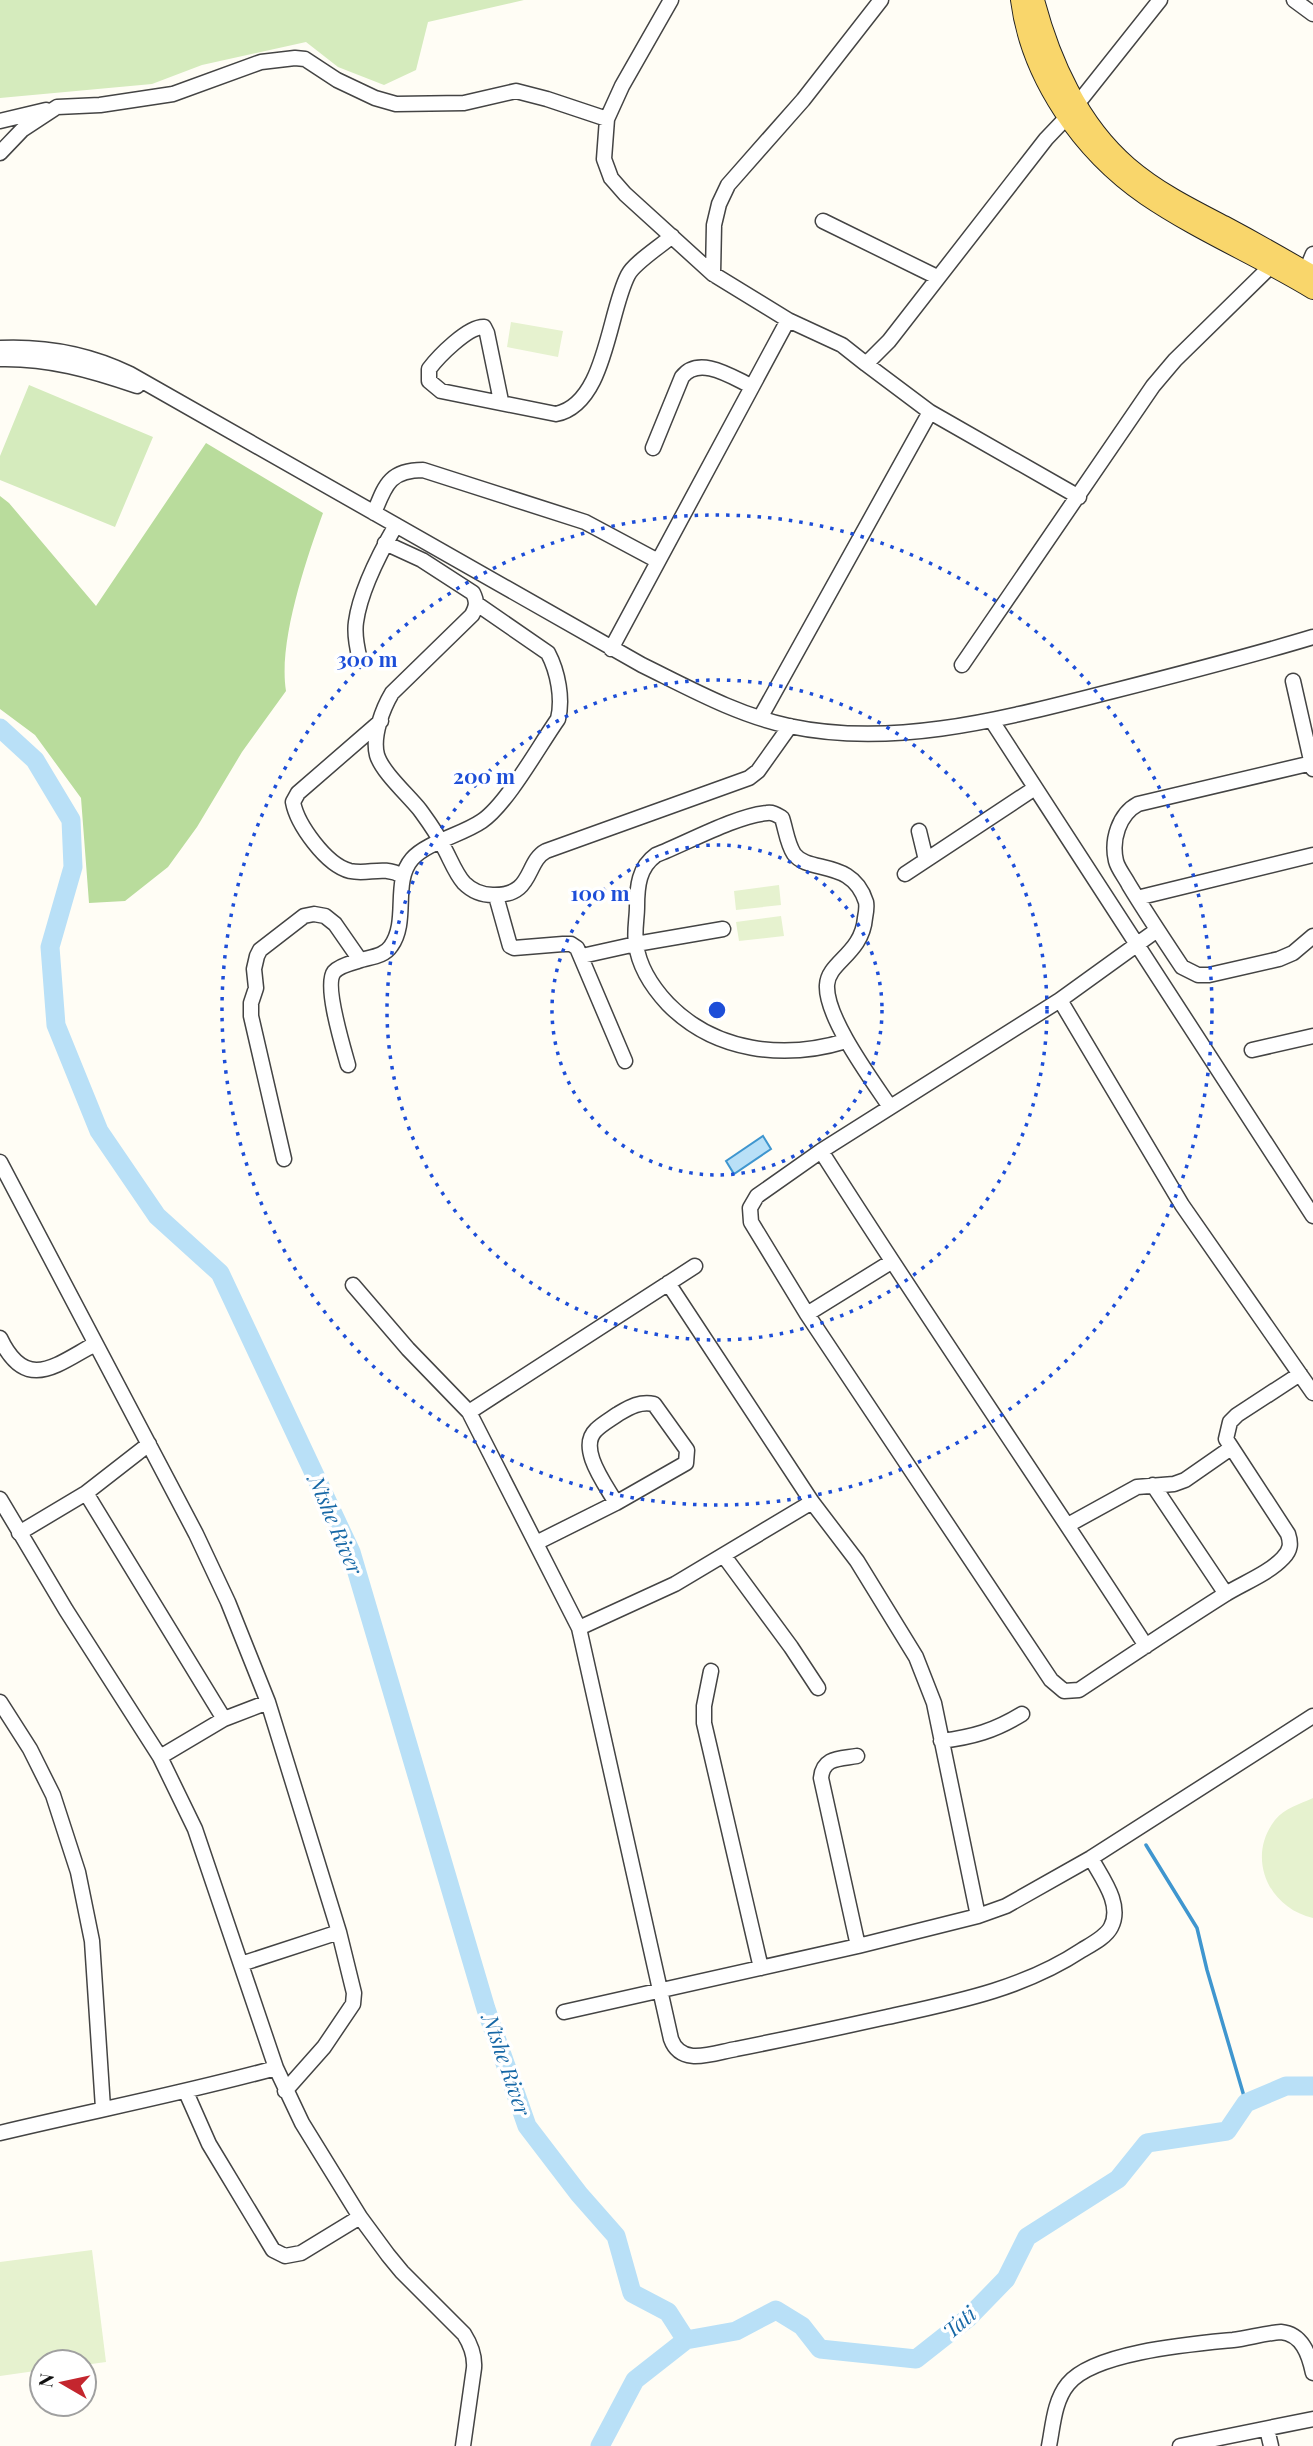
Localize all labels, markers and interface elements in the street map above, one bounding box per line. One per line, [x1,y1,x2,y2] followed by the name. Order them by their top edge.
[336,644,398,672] text: 300 m
[453,761,515,789] text: 200 m
[570,878,630,906] text: 100 m
[705,998,729,1022] centre of rings
[303,1468,371,1579] water label: Ntshe River
[477,2008,539,2120] water label: Ntshe River
[936,2299,982,2344] water label: Tati
[28,2348,98,2418] north arrow
[31,2371,59,2389] text: N

